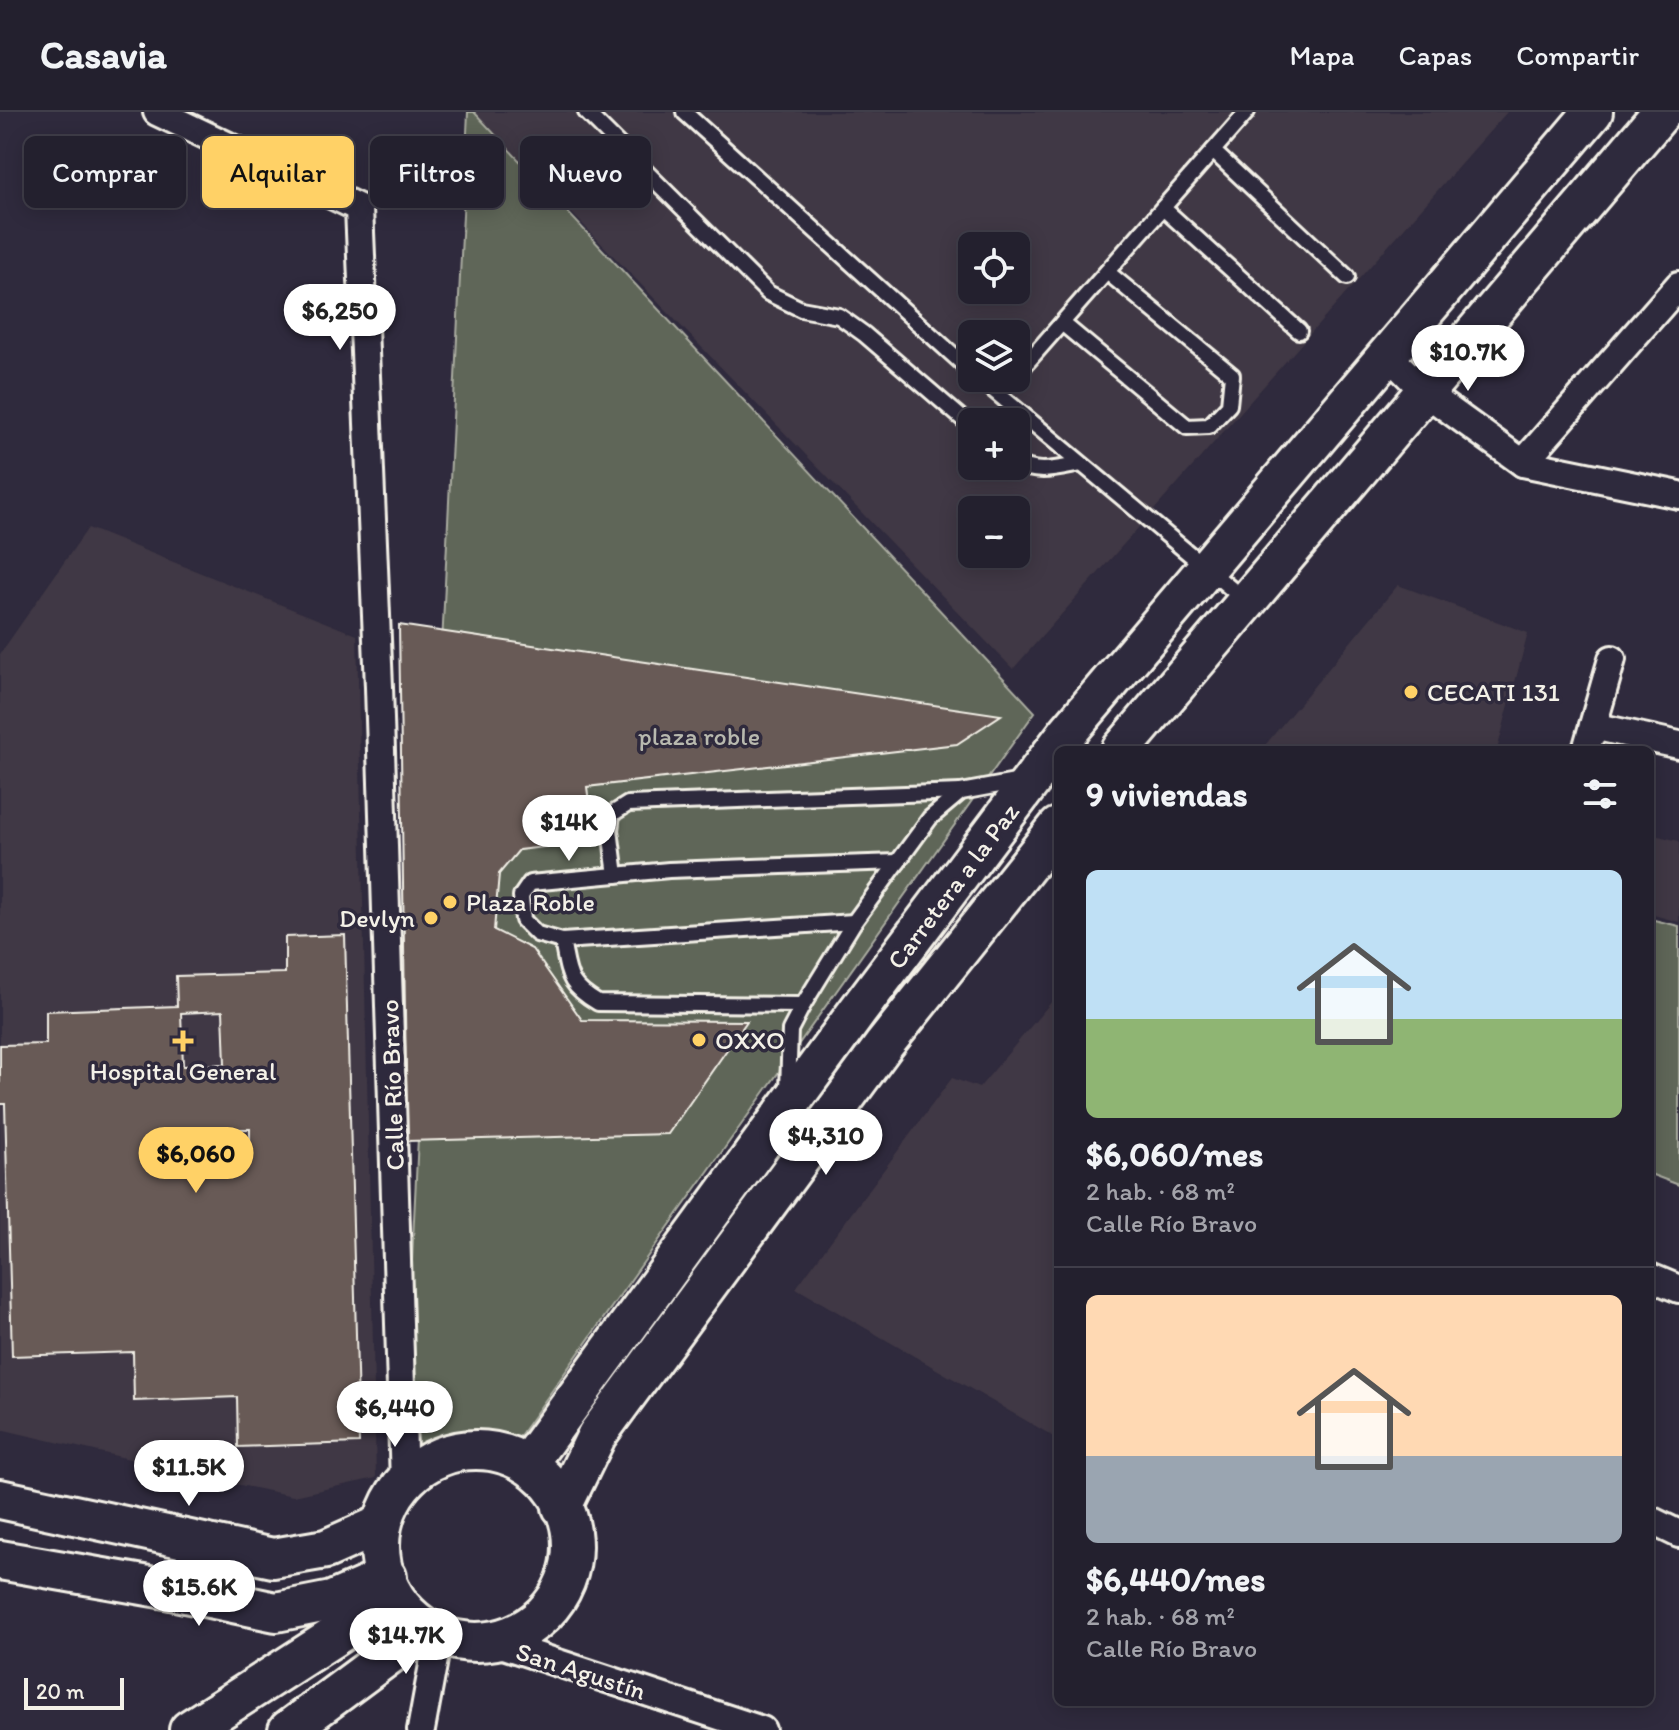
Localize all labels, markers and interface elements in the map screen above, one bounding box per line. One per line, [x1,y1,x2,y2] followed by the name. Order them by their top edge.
[40,32,167,78] text: Casavia
[1289,38,1355,72] text: Mapa
[1399,38,1472,72] text: Capas
[1516,38,1639,72] text: Compartir
[24,136,186,208] chip: Comprar
[202,136,354,208] chip: Alquilar
[370,136,504,208] chip: Filtros
[520,136,651,208] chip: Nuevo
[958,232,1030,568] map controls
[958,232,1030,304] button: locate
[275,284,405,352] pin: $6,250
[302,294,378,326] text: $6,250
[958,320,1030,392] button: layers
[1403,325,1533,393] pin: $10.7K
[1429,335,1507,367] text: $10.7K
[958,408,1030,480] button: +
[958,496,1030,568] button: −
[1427,676,1560,708] place label: CECATI 131
[1402,683,1420,701] marker: CECATI 131
[638,720,760,752] park label: plaza roble
[1578,772,1622,816] icon: filters
[1086,774,1248,815] text: 9 viviendas
[522,795,616,863] pin: $14K
[880,797,1026,975] street label: Carretera a la Paz
[540,805,598,837] text: $14K
[466,886,595,918] place label: Plaza Roble
[441,893,459,911] marker: Plaza Roble
[339,902,415,934] place label: Devlyn
[422,909,440,927] marker: Devlyn
[1282,922,1426,1066] icon: home
[373,999,411,1171] street label: Calle Río Bravo
[715,1024,785,1056] place label: OXXO
[172,1030,194,1052] marker: Hospital General
[690,1031,708,1049] marker: OXXO
[90,1055,276,1087] place label: Hospital General
[761,1109,891,1177] pin: $4,310
[787,1119,865,1151] text: $4,310
[131,1127,261,1195] pin: $6,060
[1086,1134,1263,1175] text: $6,060/mes
[157,1137,235,1169] text: $6,060
[1086,1175,1235,1207] text: 2 hab. · 68 m²
[1086,1207,1257,1239] text: Calle Río Bravo
[1282,1347,1426,1491] icon: home
[330,1381,460,1449] pin: $6,440
[355,1391,435,1423] text: $6,440
[124,1440,254,1508] pin: $11.5K
[152,1450,226,1482] text: $11.5K
[1086,1559,1265,1600] text: $6,440/mes
[134,1560,264,1628] pin: $15.6K
[161,1570,237,1602] text: $15.6K
[1086,1600,1235,1632] text: 2 hab. · 68 m²
[341,1608,471,1676] pin: $14.7K
[368,1618,444,1650] text: $14.7K
[1086,1632,1257,1664] text: Calle Río Bravo
[512,1635,650,1707] street label: San Agustín
[24,1674,124,1710] scale bar
[36,1678,85,1705] text: 20 m

